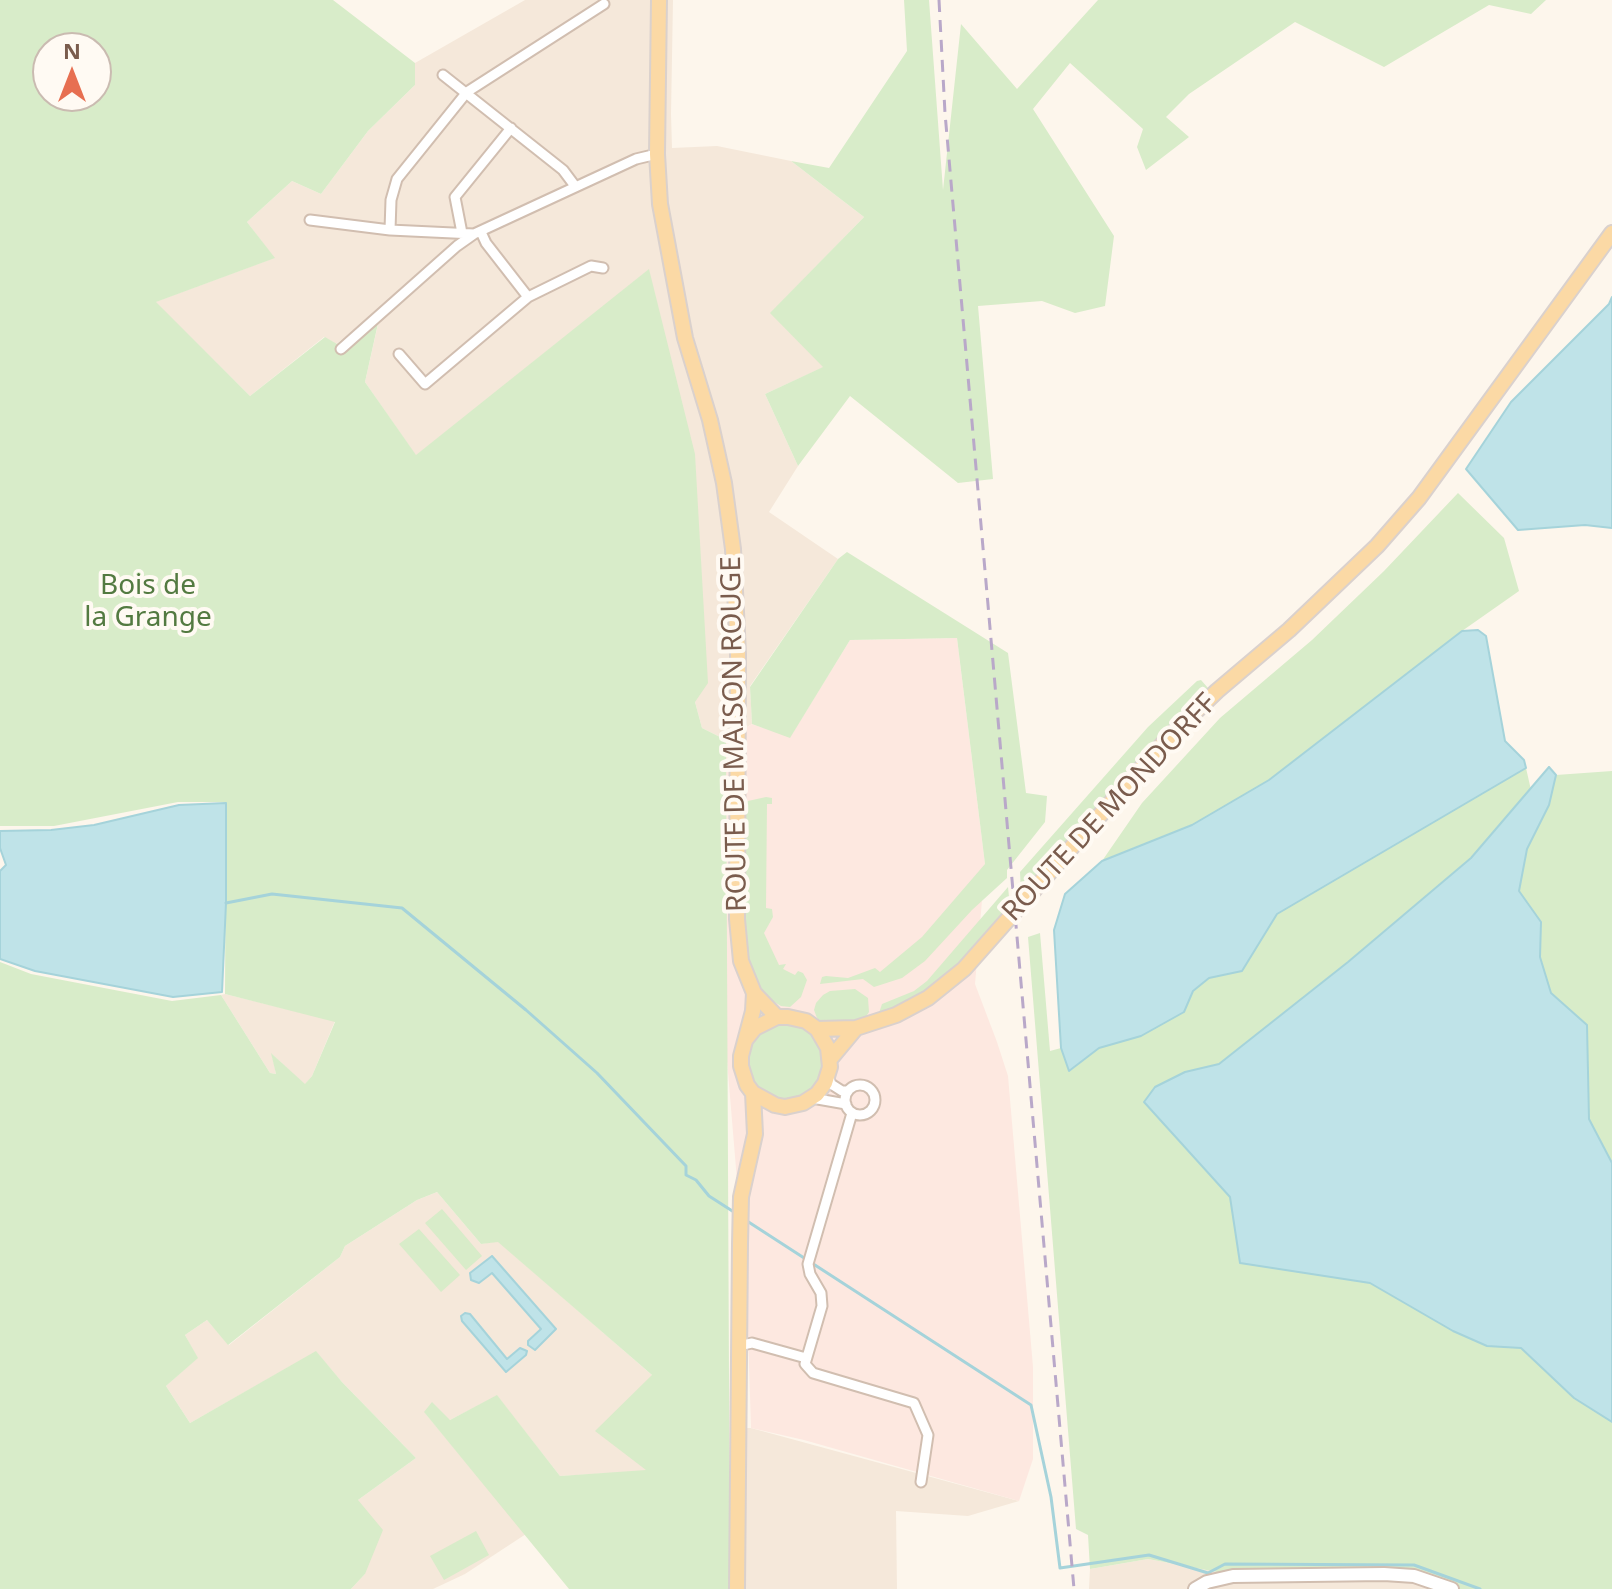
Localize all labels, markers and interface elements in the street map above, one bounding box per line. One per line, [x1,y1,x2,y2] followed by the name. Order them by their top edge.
[32,32,112,112] north arrow
[63,35,81,65] text: N
[715,556,755,912] street label: ROUTE DE MAISON ROUGE
[84,569,212,635] park label: Bois de la Grange
[996,687,1224,929] street label: ROUTE DE MONDORFF

